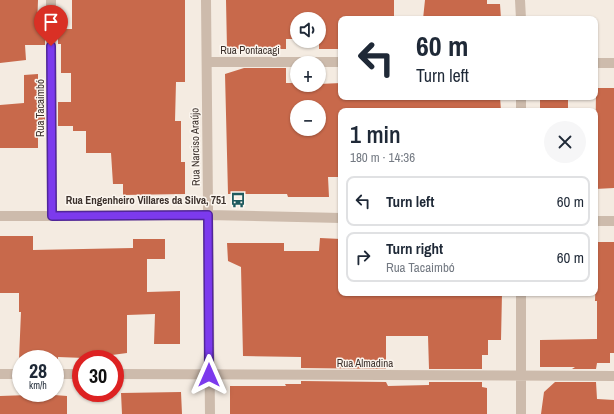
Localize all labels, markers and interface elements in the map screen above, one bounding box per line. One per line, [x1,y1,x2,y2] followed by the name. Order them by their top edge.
[34,5,68,46] pin
[40,11,62,33] icon: arrive
[290,12,326,136] map controls
[290,12,326,48] button: sound
[416,27,468,65] text: 60 m
[350,32,402,84] icon: left
[220,43,280,57] street label: Rua Pontacagi
[290,56,326,92] button: +
[416,63,469,88] text: Turn left
[33,79,47,137] street label: Rua Tacaimbó
[290,100,326,136] button: −
[187,108,203,186] street label: Rua Narciso Araújo
[350,118,401,150] text: 1 min
[544,121,586,163] button: close
[350,149,415,166] text: 180 m · 14:36
[352,190,374,212] icon: left
[229,191,247,209] bus stop icon: Rua Engenheiro Villares da Silva, 751
[386,191,434,212] text: Turn left
[557,191,584,212] text: 60 m
[66,193,226,207] place label: Rua Engenheiro Villares da Silva, 751
[386,238,443,259] text: Turn right
[352,246,374,268] icon: right
[557,247,584,268] text: 60 m
[386,259,455,276] text: Rua Tacaimbó
[72,350,124,402] speed limit sign: 30
[188,354,230,396] position arrow
[337,356,393,370] street label: Rua Almadina
[29,357,47,384] text: 28
[29,379,47,392] text: km/h

